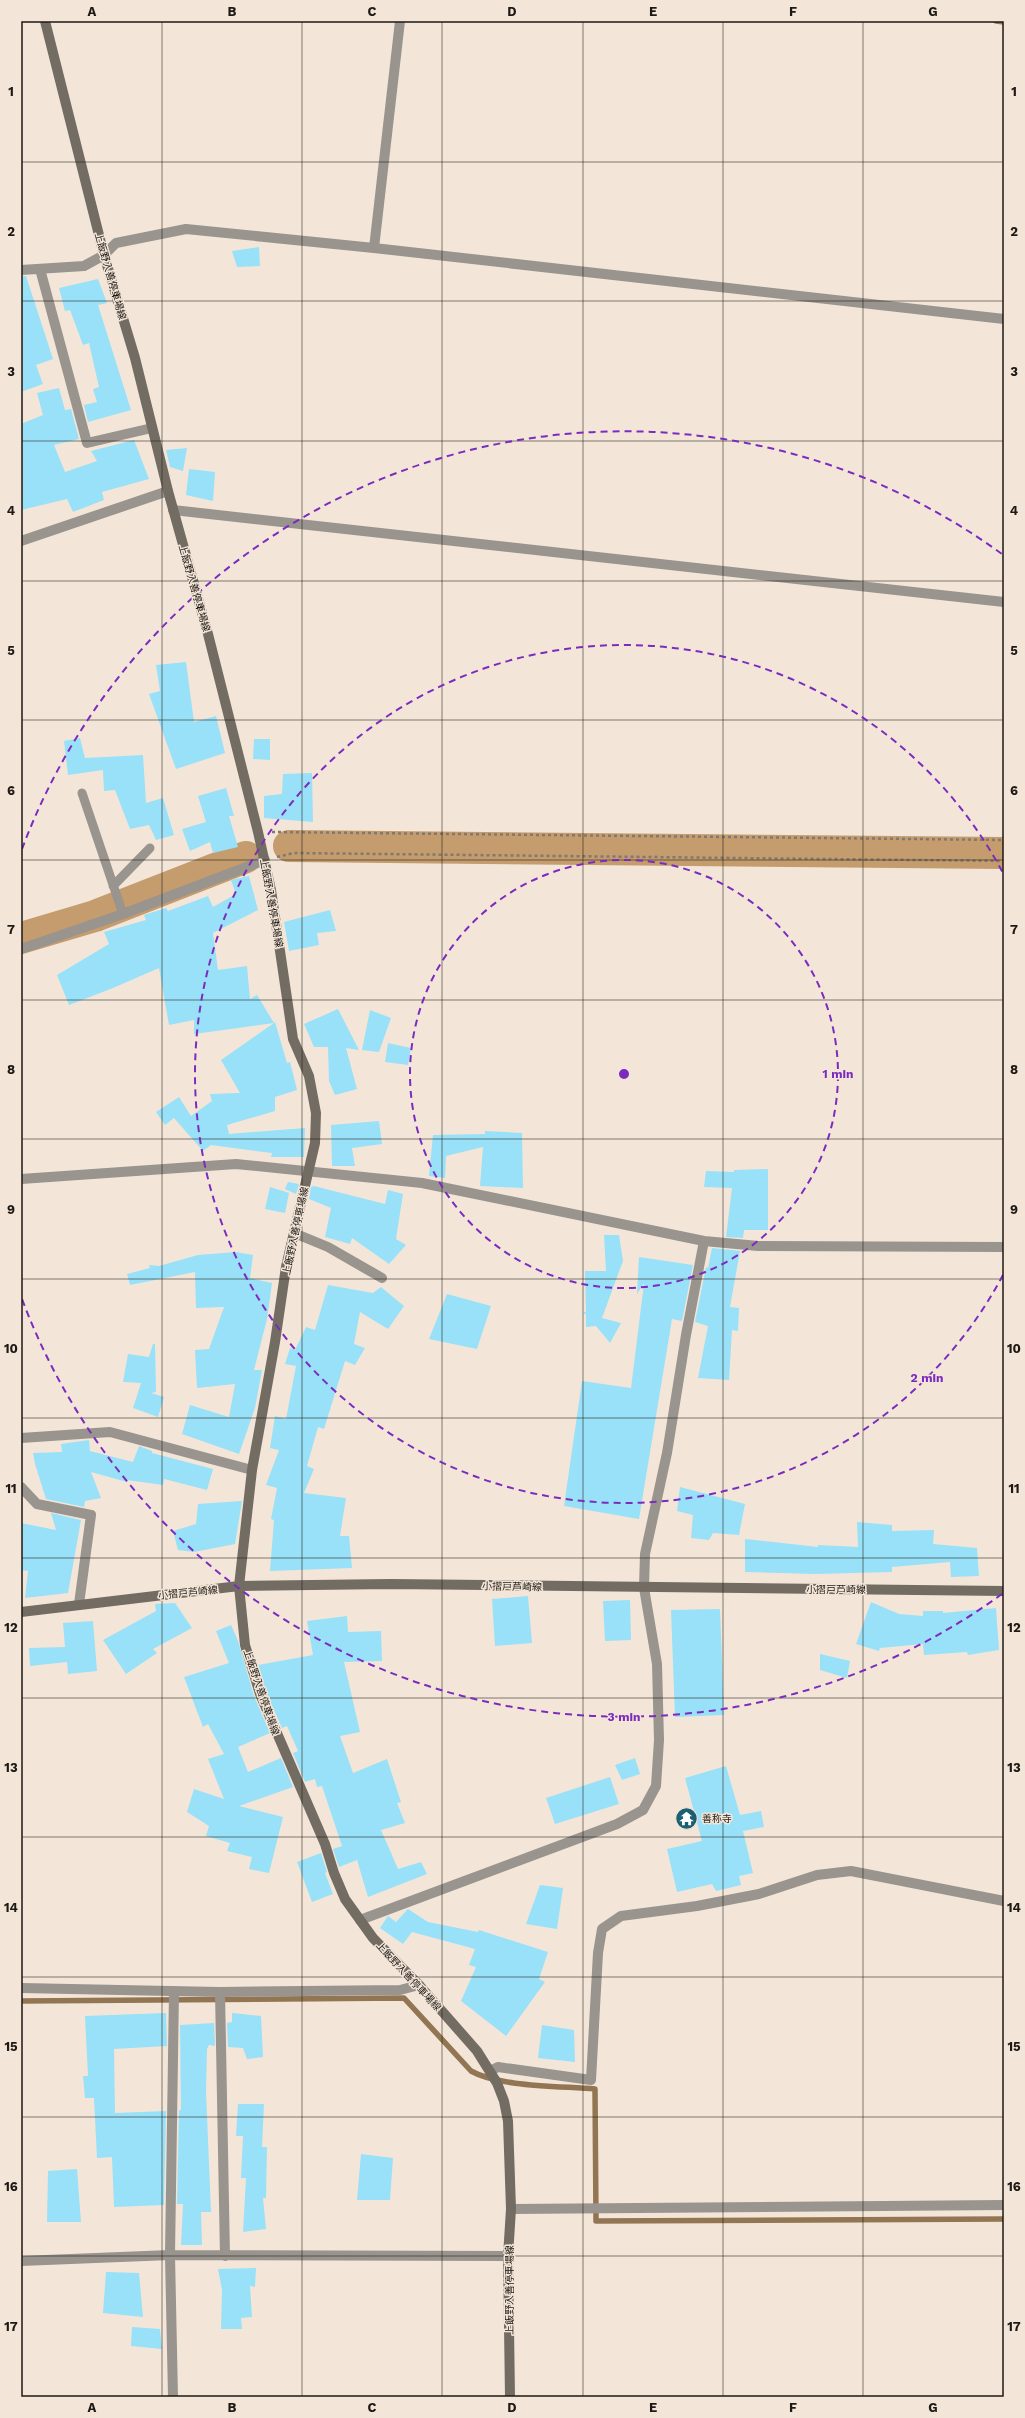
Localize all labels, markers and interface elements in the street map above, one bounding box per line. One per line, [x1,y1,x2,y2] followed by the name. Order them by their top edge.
[88,4,97,19] text: A
[228,4,237,19] text: B
[368,4,377,19] text: C
[507,4,517,19] text: D
[649,4,657,19] text: E
[789,4,797,19] text: F
[928,4,938,19] text: G
[8,84,14,99] text: 1
[1011,84,1017,99] text: 1
[7,224,15,239] text: 2
[1010,224,1018,239] text: 2
[93,231,128,321] street label: 上飯野入善停車場線
[7,364,15,379] text: 3
[1010,364,1018,379] text: 3
[7,503,16,518] text: 4
[1010,503,1019,518] text: 4
[177,543,212,633] street label: 上飯野入善停車場線
[7,643,15,658] text: 5
[1010,643,1018,658] text: 5
[7,783,15,798] text: 6
[1010,783,1018,798] text: 6
[258,858,285,948] street label: 上飯野入善停車場線
[7,922,15,937] text: 7
[1010,922,1018,937] text: 7
[7,1062,15,1077] text: 8
[1010,1062,1018,1077] text: 8
[617,1067,631,1081] centre of rings
[823,1067,853,1081] text: 1 min
[281,1186,310,1276] street label: 上飯野入善停車場線
[7,1202,15,1217] text: 9
[1010,1202,1018,1217] text: 9
[4,1341,18,1356] text: 10
[1007,1341,1021,1356] text: 10
[911,1371,943,1385] text: 2 min
[5,1481,17,1496] text: 11
[1008,1481,1020,1496] text: 11
[482,1580,542,1593] street label: 小摺戸芦崎線
[158,1584,218,1601] street label: 小摺戸芦崎線
[806,1584,866,1595] street label: 小摺戸芦崎線
[4,1620,18,1635] text: 12
[1007,1620,1021,1635] text: 12
[242,1648,281,1737] street label: 上飯野入善停車場線
[608,1710,640,1724] text: 3 min
[4,1760,18,1775] text: 13
[1007,1760,1021,1775] text: 13
[674,1805,700,1831] temple icon: 善称寺
[702,1813,732,1824] place label: 善称寺
[4,1900,19,1915] text: 14
[1007,1900,1022,1915] text: 14
[374,1940,443,2013] street label: 上飯野入善停車場線
[4,2039,18,2054] text: 15
[1007,2039,1021,2054] text: 15
[4,2179,18,2194] text: 16
[1007,2179,1021,2194] text: 16
[504,2245,515,2335] street label: 上飯野入善停車場線
[4,2319,18,2334] text: 17
[1007,2319,1021,2334] text: 17
[88,2400,97,2415] text: A
[228,2400,237,2415] text: B
[368,2400,377,2415] text: C
[507,2400,517,2415] text: D
[649,2400,657,2415] text: E
[789,2400,797,2415] text: F
[928,2400,938,2415] text: G

